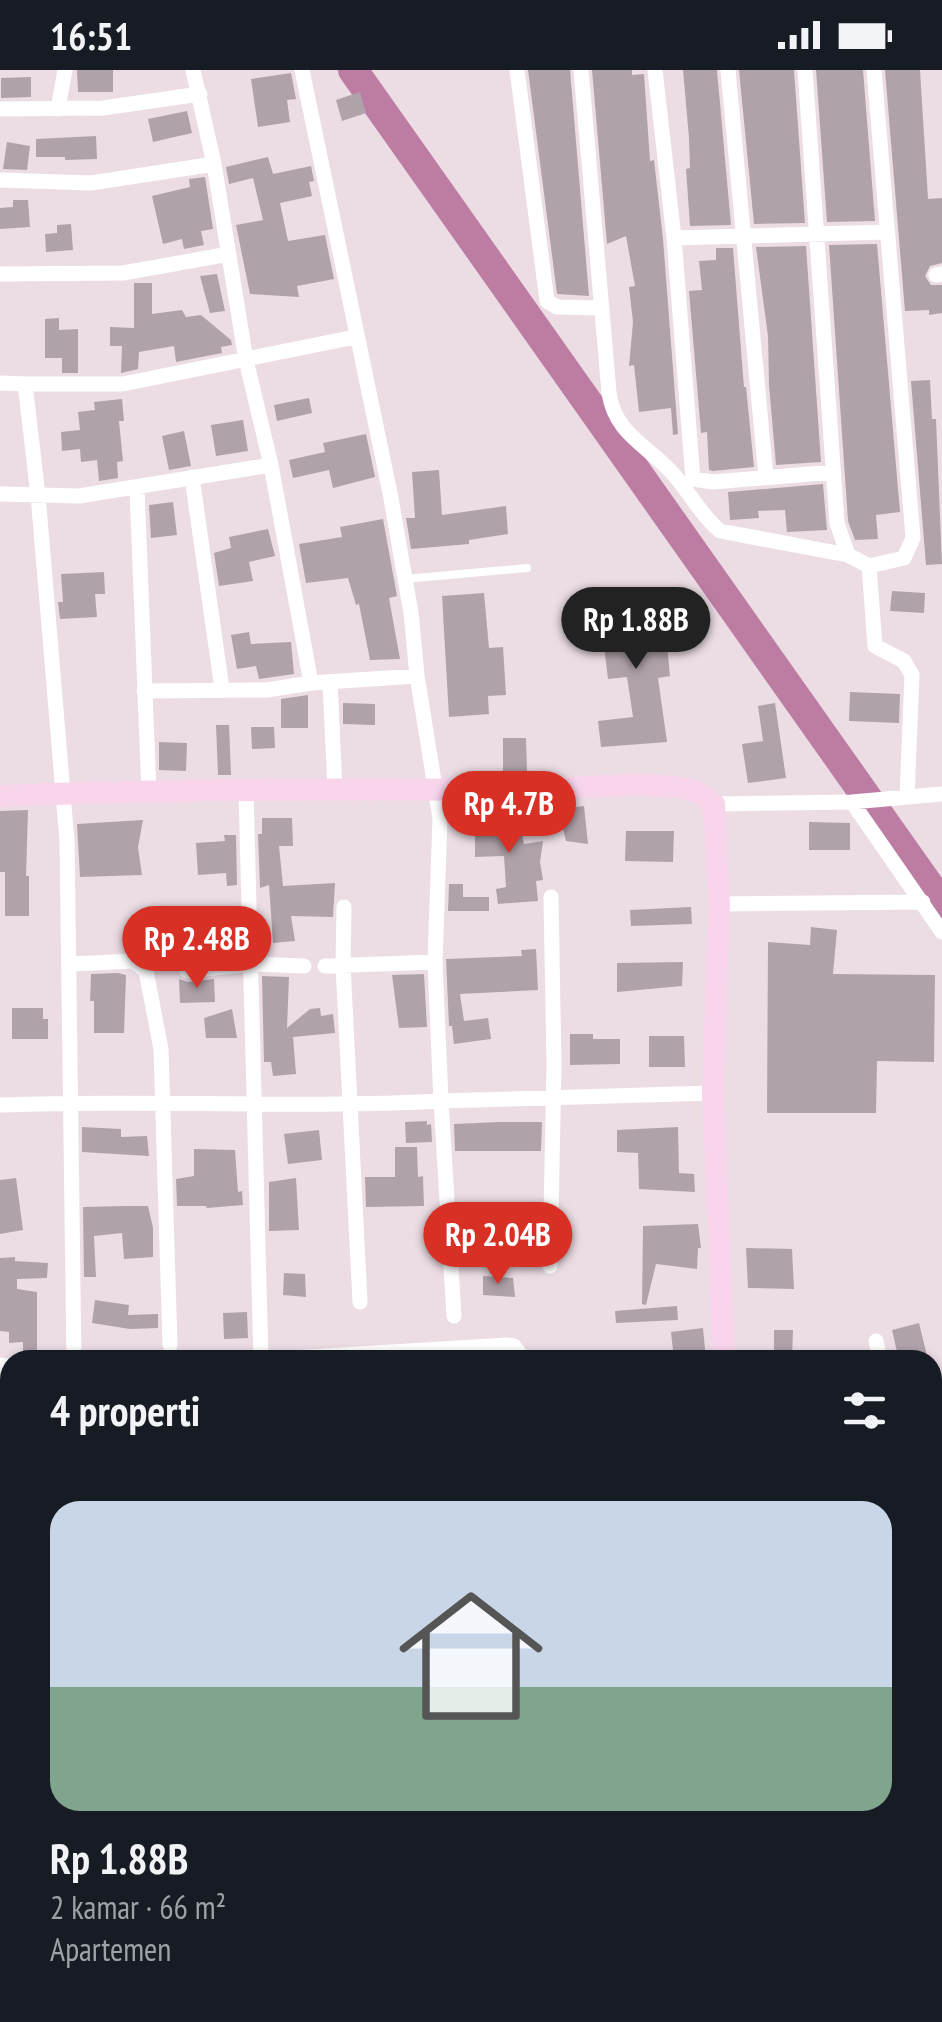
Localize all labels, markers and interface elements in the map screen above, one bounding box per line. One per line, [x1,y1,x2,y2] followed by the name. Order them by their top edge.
[50,11,132,60] text: 16:51
[533,587,739,672] pin: Rp 1.88B
[583,598,689,640] text: Rp 1.88B
[417,771,601,856] pin: Rp 4.7B
[464,782,554,824] text: Rp 4.7B
[94,906,300,991] pin: Rp 2.48B
[144,917,250,959] text: Rp 2.48B
[395,1202,601,1287] pin: Rp 2.04B
[445,1213,551,1255] text: Rp 2.04B
[50,1383,200,1438] text: 4 properti
[837,1383,892,1438] icon: filters
[381,1566,561,1746] icon: home
[50,1831,188,1886] text: Rp 1.88B
[50,1886,226,1928] text: 2 kamar · 66 m²
[50,1928,171,1970] text: Apartemen

